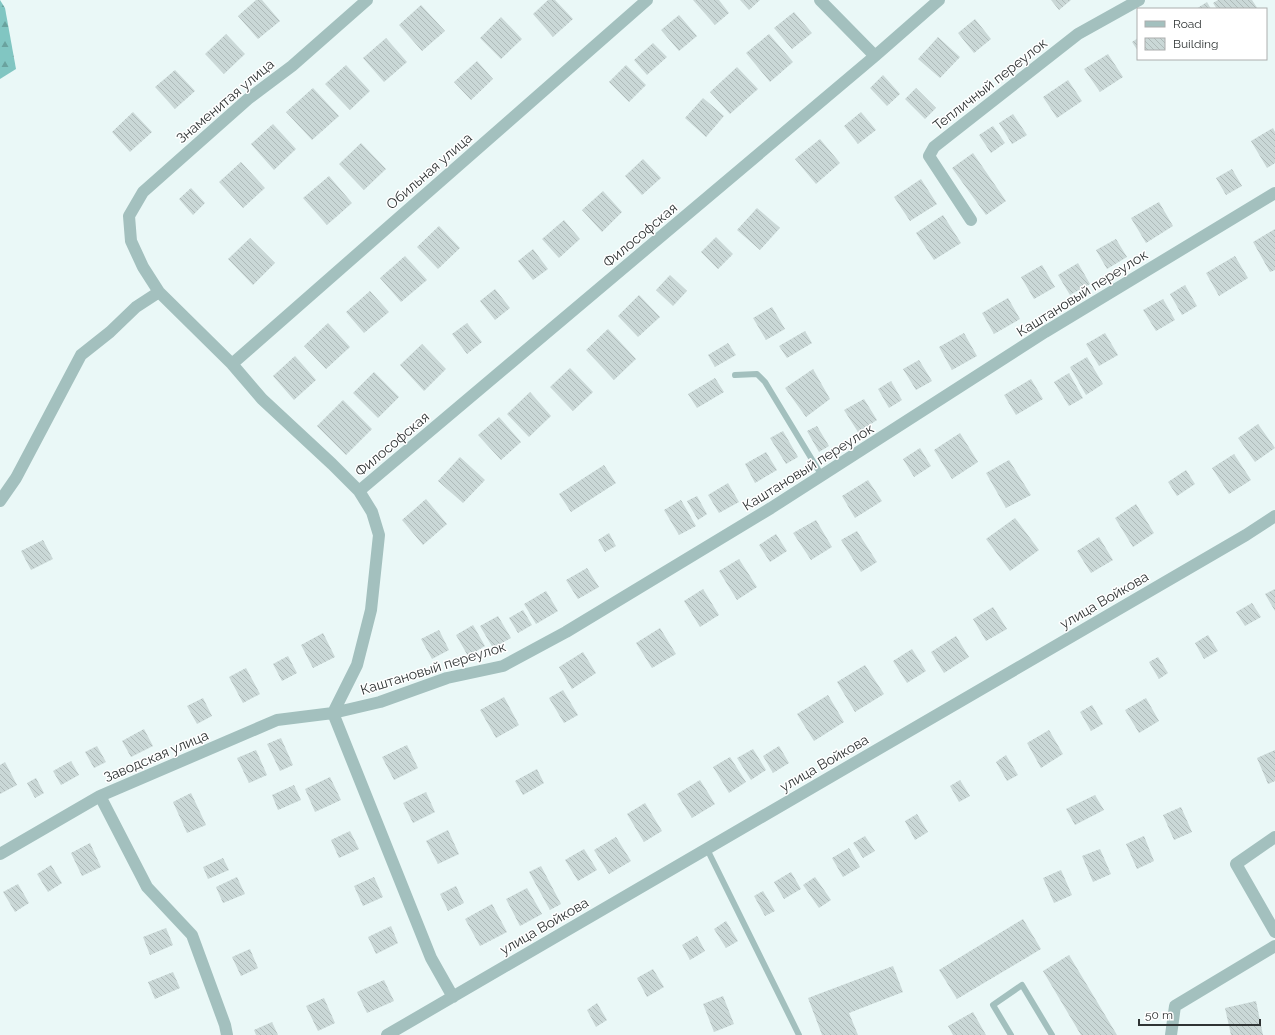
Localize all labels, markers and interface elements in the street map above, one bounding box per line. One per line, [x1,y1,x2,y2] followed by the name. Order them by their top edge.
[1137,8,1267,60] legend
[1173,17,1202,31] text: Road
[930,35,1050,133] street label: Тепличный переулок
[1173,37,1219,51] text: Building
[173,56,277,146] street label: Знаменитая улица
[383,130,475,212] street label: Обильная улица
[600,199,680,271] street label: Философская
[1014,246,1150,340] street label: Каштановый переулок
[352,408,432,480] street label: Философская
[740,420,876,514] street label: Каштановый переулок
[1057,568,1151,632] street label: улица Войкова
[358,638,508,698] street label: Каштановый переулок
[101,727,211,785] street label: Заводская улица
[777,731,871,795] street label: улица Войкова
[497,894,591,958] street label: улица Войкова
[1139,1001,1260,1027] scale bar
[1145,1008,1173,1022] text: 50 m

